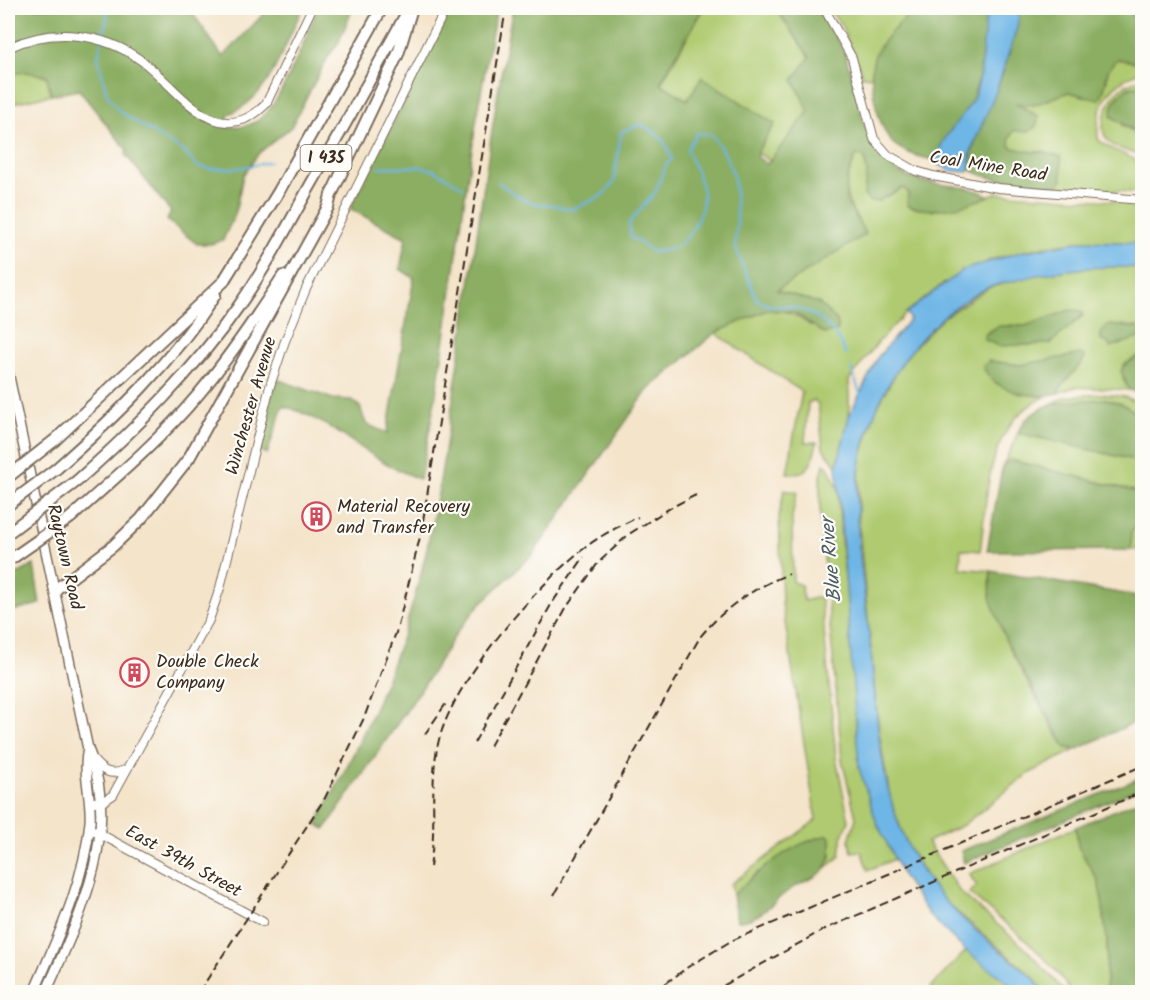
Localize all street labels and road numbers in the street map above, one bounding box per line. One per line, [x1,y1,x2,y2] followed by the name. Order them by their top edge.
[927,143,1050,191] street label: Coal Mine Road
[300,145,352,171] road number: I 435
[218,333,286,479] street label: Winchester Avenue
[38,501,90,614] street label: Raytown Road
[119,818,248,907] street label: East 39th Street

